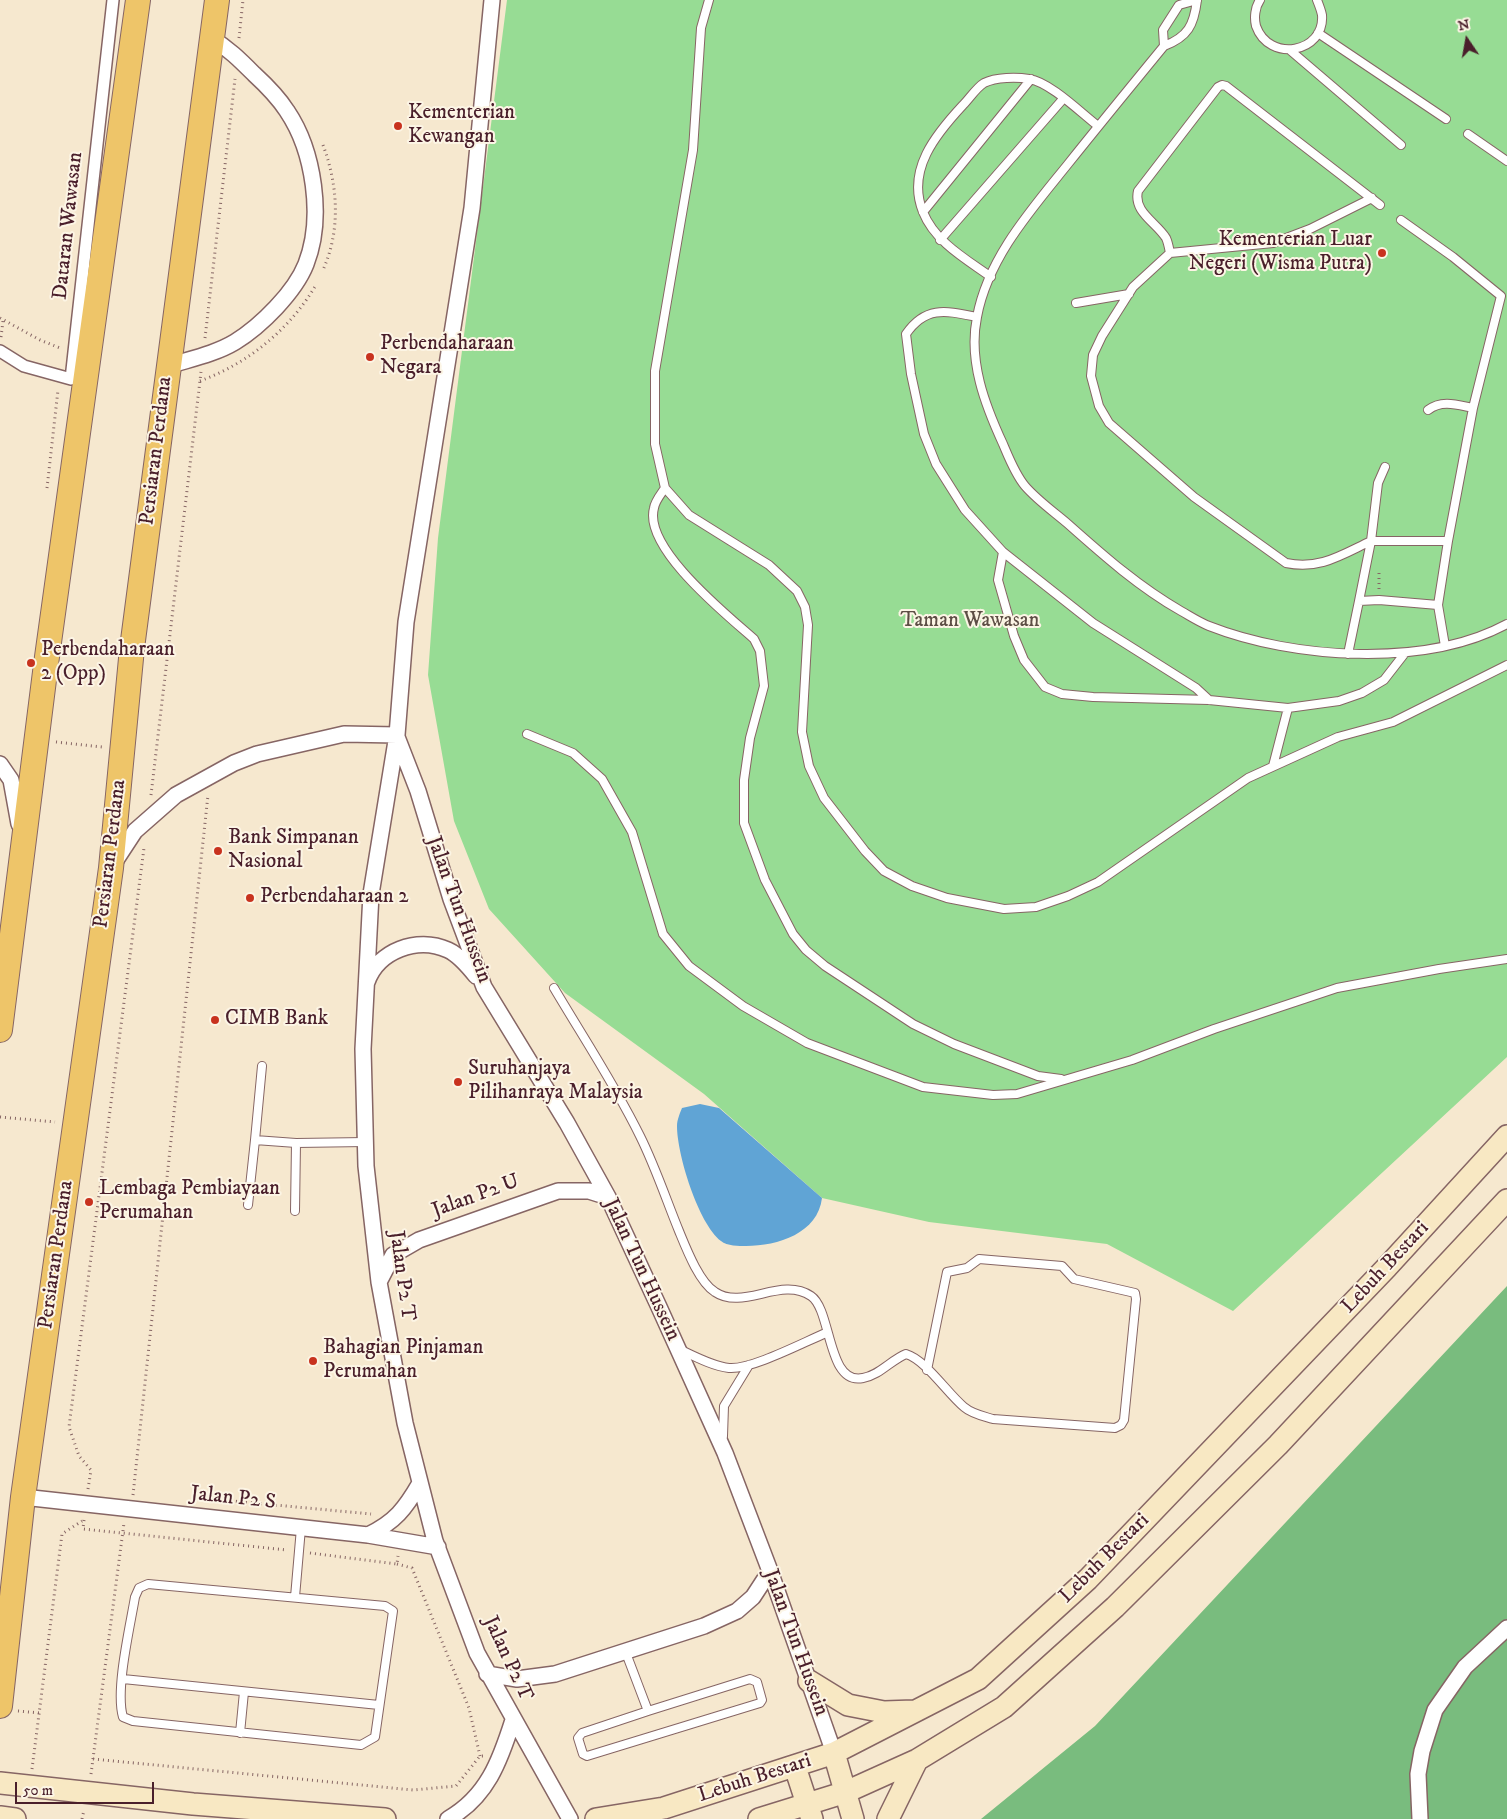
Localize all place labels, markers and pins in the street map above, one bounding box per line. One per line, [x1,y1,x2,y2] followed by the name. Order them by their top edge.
[408,101,515,151] place label: Kementerian Kewangan
[392,120,404,132] marker: Kementerian Kewangan
[1189,228,1372,278] place label: Kementerian Luar Negeri (Wisma Putra)
[1376,247,1388,259] marker: Kementerian Luar Negeri (Wisma Putra)
[380,332,514,382] place label: Perbendaharaan Negara
[364,351,376,363] marker: Perbendaharaan Negara
[41,638,175,688] place label: Perbendaharaan 2 (Opp)
[25,657,37,669] marker: Perbendaharaan 2 (Opp)
[228,826,359,876] place label: Bank Simpanan Nasional
[212,845,224,857] marker: Bank Simpanan Nasional
[260,885,409,911] place label: Perbendaharaan 2
[244,892,256,904] marker: Perbendaharaan 2
[225,1007,328,1033] place label: CIMB Bank
[209,1014,221,1026] marker: CIMB Bank
[468,1057,643,1107] place label: Suruhanjaya Pilihanraya Malaysia
[452,1076,464,1088] marker: Suruhanjaya Pilihanraya Malaysia
[99,1177,280,1227] place label: Lembaga Pembiayaan Perumahan
[83,1196,95,1208] marker: Lembaga Pembiayaan Perumahan
[323,1336,483,1386] place label: Bahagian Pinjaman Perumahan
[307,1355,319,1367] marker: Bahagian Pinjaman Perumahan

